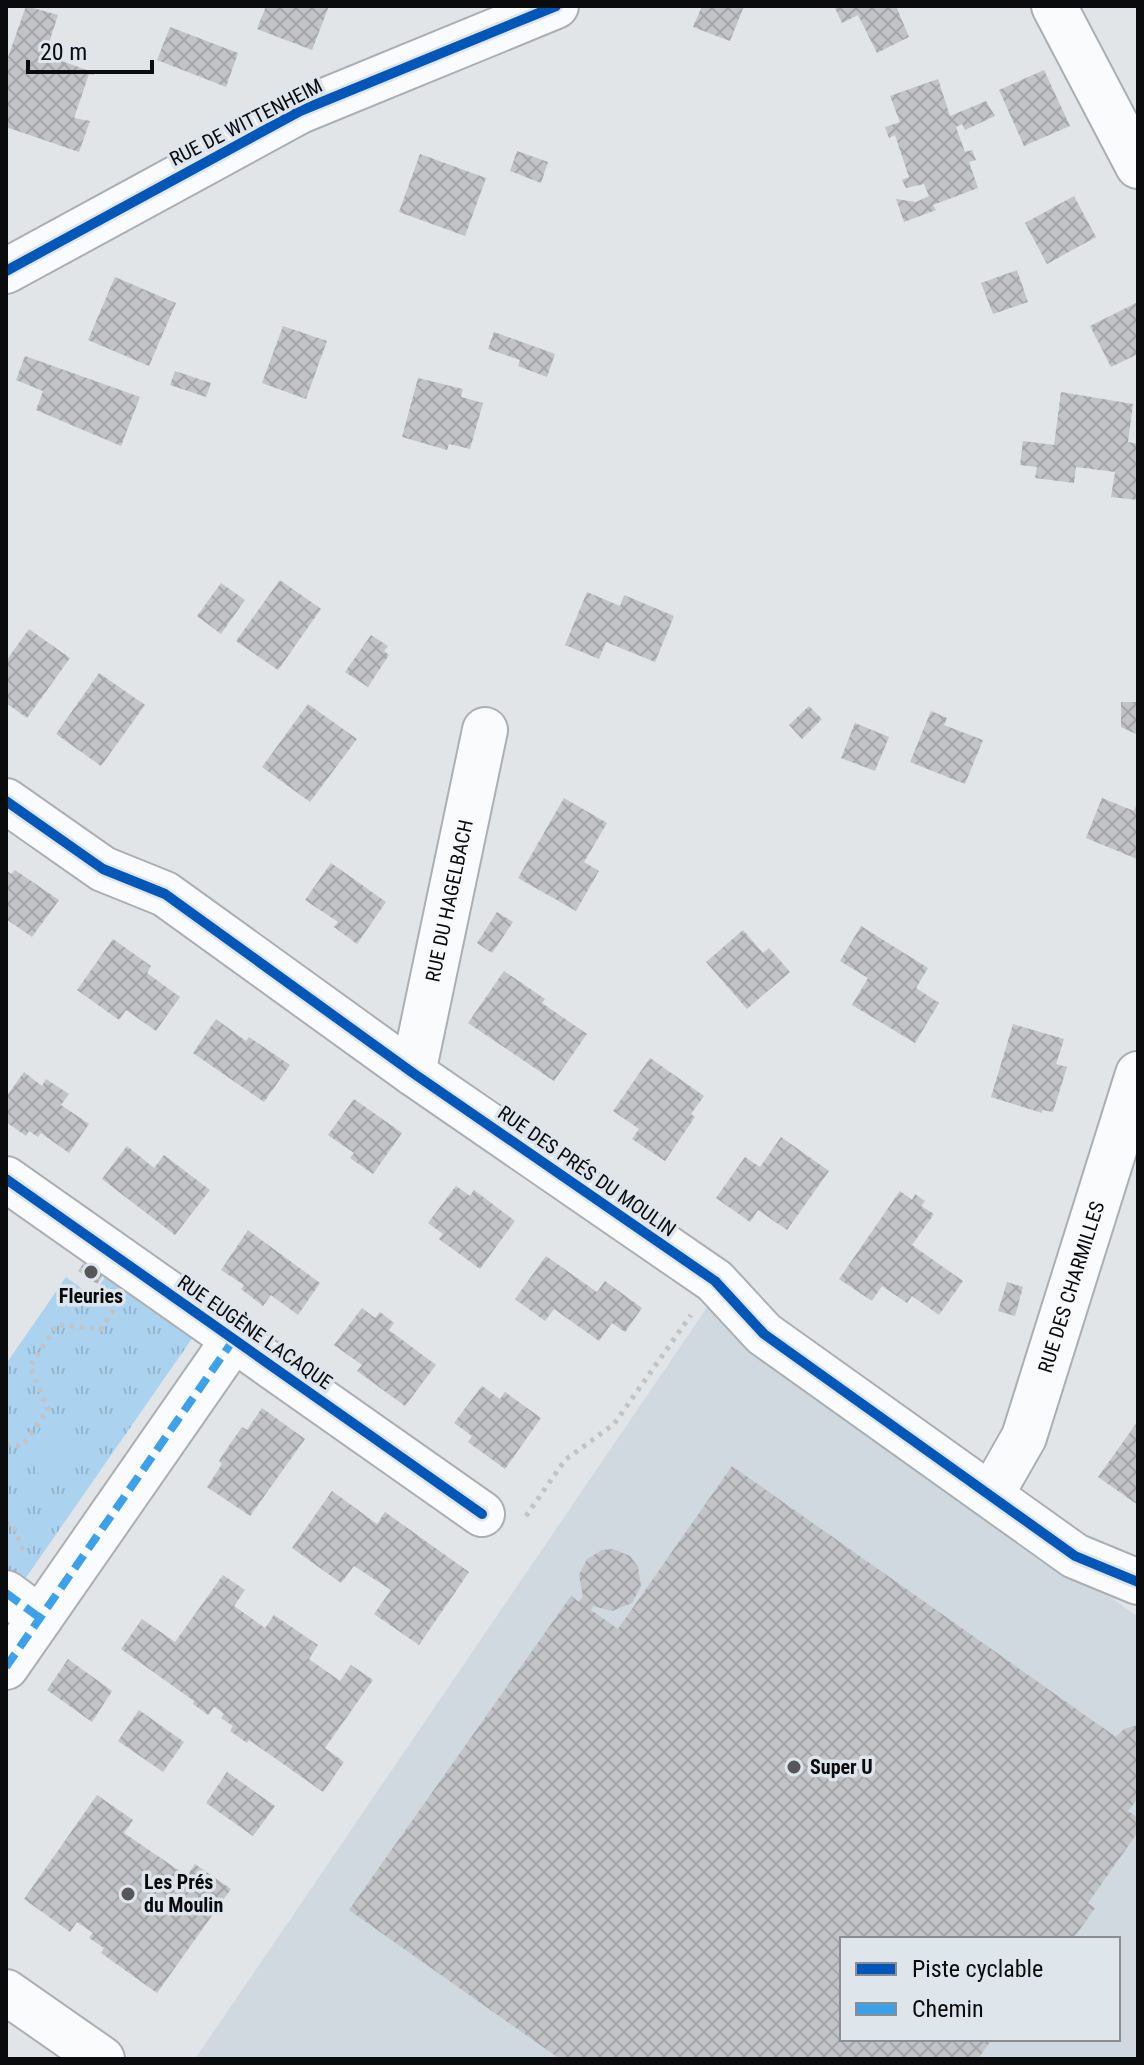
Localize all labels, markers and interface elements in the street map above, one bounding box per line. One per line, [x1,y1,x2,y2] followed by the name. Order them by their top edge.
[28,24,152,74] scale bar
[40,38,87,66] text: 20 m
[166,73,326,171] street label: RUE DE WITTENHEIM
[420,818,478,984] street label: RUE DU HAGELBACH
[493,1100,681,1242] street label: RUE DES PRÉS DU MOULIN
[1033,1198,1109,1376] street label: RUE DES CHARMILLES
[82,1263,100,1281] marker: Fleuries
[173,1270,337,1394] street label: RUE EUGÈNE LACAQUE
[59,1284,123,1308] place label: Fleuries
[810,1755,873,1779] place label: Super U
[785,1758,803,1776] marker: Super U
[144,1870,223,1917] place label: Les Prés du Moulin
[119,1885,137,1903] marker: Les Prés du Moulin
[840,1937,1120,2041] legend
[912,1955,1043,1983] text: Piste cyclable
[912,1995,984,2023] text: Chemin

